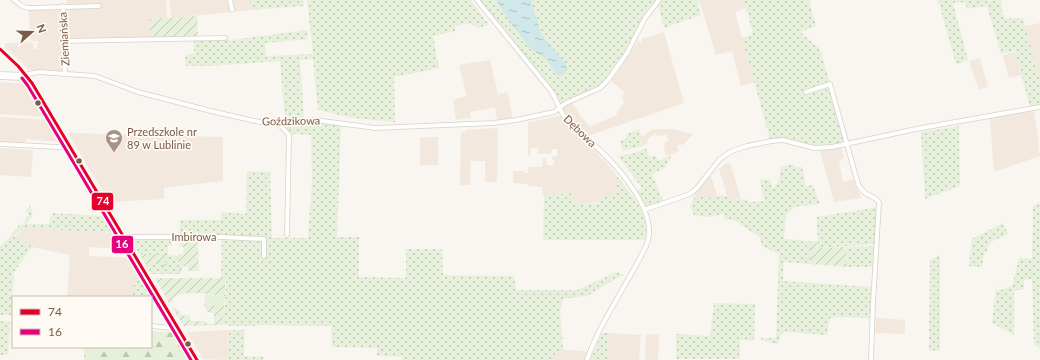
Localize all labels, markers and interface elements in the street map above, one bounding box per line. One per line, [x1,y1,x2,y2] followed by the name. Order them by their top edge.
[12,12,52,52] north arrow
[56,12,71,66] street label: Ziemiańska
[34,22,49,35] text: N
[33,98,43,108] unlabelled marker
[561,112,599,149] street label: Dębowa
[262,113,320,128] street label: Goździkowa
[127,125,197,151] place label: Przedszkole nr 89 w Lublinie
[104,128,124,153] school or university icon: Przedszkole nr 89 w Lublinie
[74,156,84,166] unlabelled marker
[91,192,114,211] line badge: 74
[97,194,110,207] text: 74
[172,230,216,243] street label: Imbirowa
[111,235,134,254] line badge: 16
[116,237,129,250] text: 16
[12,296,152,348] legend
[48,304,62,319] text: 74
[48,324,62,339] text: 16
[183,339,193,349] unlabelled marker

